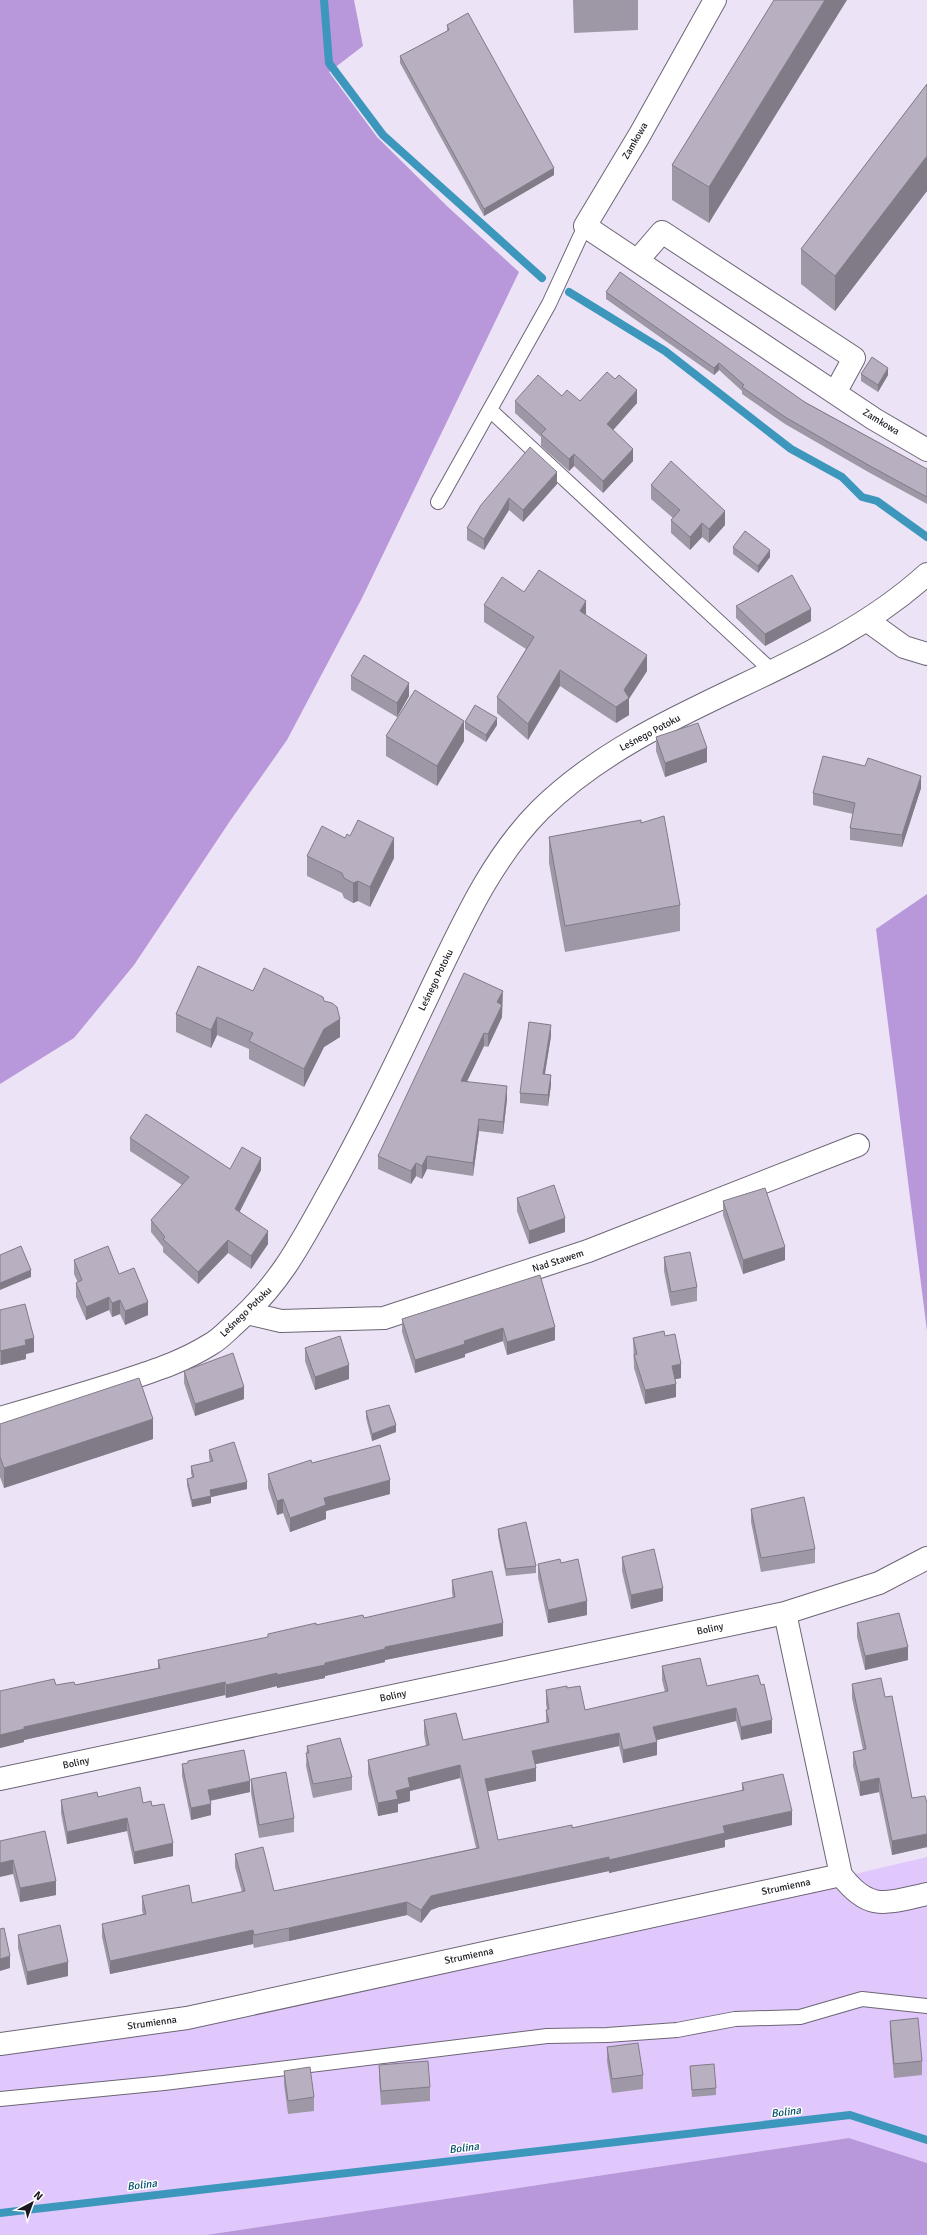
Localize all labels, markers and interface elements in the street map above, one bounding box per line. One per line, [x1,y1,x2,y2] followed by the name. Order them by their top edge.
[620,120,650,162] street label: Zamkowa
[860,406,902,438] street label: Zamkowa
[618,712,682,754] street label: Leśnego Potoku
[416,947,456,1013] street label: Leśnego Potoku
[531,1247,585,1275] street label: Nad Stawem
[218,1284,274,1340] street label: Leśnego Potoku
[696,1620,725,1638] street label: Boliny
[379,1687,408,1705] street label: Boliny
[62,1754,91,1772] street label: Boliny
[760,1876,812,1898] street label: Strumienna
[443,1945,495,1967] street label: Strumienna
[126,2014,178,2032] street label: Strumienna
[770,2104,802,2120] water label: Bolina
[448,2140,480,2156] water label: Bolina
[126,2177,158,2193] water label: Bolina
[12,2183,52,2223] north arrow
[31,2188,45,2203] text: N

